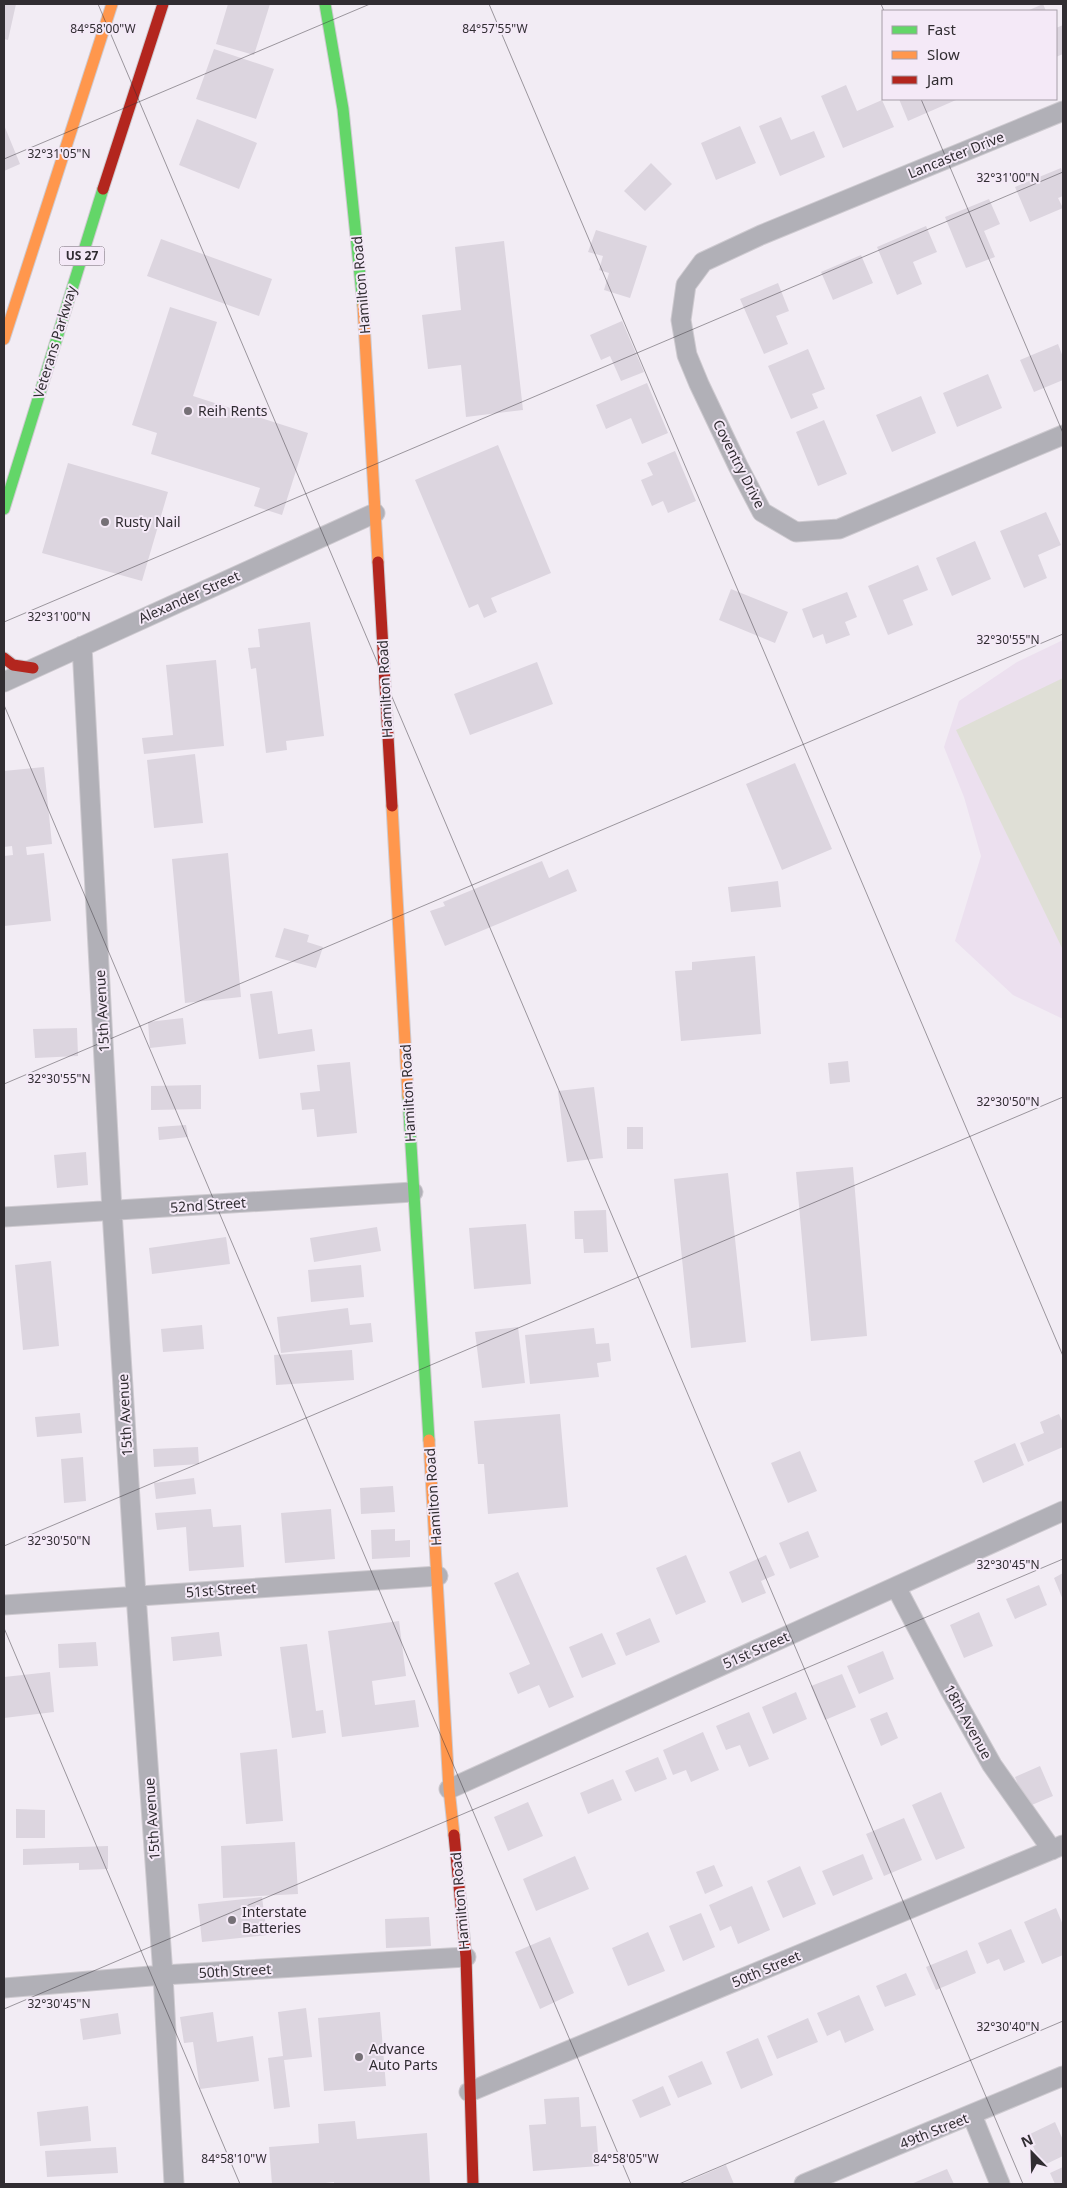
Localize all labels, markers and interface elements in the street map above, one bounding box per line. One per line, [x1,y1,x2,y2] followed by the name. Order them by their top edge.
[882,10,1057,100] legend
[927,19,956,39] text: Fast
[70,20,136,37] text: 84°58'00"W
[462,20,528,37] text: 84°57'55"W
[927,44,960,64] text: Slow
[925,69,954,89] text: Jam
[905,127,1007,182] street label: Lancaster Drive
[27,145,91,162] text: 32°31'05"N
[976,169,1040,186] text: 32°31'00"N
[347,235,374,335] street label: Hamilton Road
[59,247,104,266] road number: US 27
[28,282,81,401] street label: Veterans Parkway
[198,401,268,420] place label: Reih Rents
[182,405,194,417] marker: Reih Rents
[709,416,770,511] street label: Coventry Drive
[115,512,181,531] place label: Rusty Nail
[99,516,111,528] marker: Rusty Nail
[135,566,242,627] street label: Alexander Street
[27,608,91,625] text: 32°31'00"N
[976,631,1040,648] text: 32°30'55"N
[372,640,397,738] street label: Hamilton Road
[90,969,113,1053] street label: 15th Avenue
[395,1044,420,1142] street label: Hamilton Road
[27,1070,91,1087] text: 32°30'55"N
[976,1093,1040,1110] text: 32°30'50"N
[169,1192,247,1217] street label: 52nd Street
[113,1373,136,1457] street label: 15th Avenue
[420,1447,445,1547] street label: Hamilton Road
[27,1532,91,1549] text: 32°30'50"N
[976,1556,1040,1573] text: 32°30'45"N
[185,1578,257,1601] street label: 51st Street
[720,1627,792,1673] street label: 51st Street
[940,1681,997,1763] street label: 18th Avenue
[139,1777,164,1861] street label: 15th Avenue
[446,1851,473,1951] street label: Hamilton Road
[242,1902,307,1937] place label: Interstate Batteries
[226,1914,238,1926] marker: Interstate Batteries
[729,1946,803,1991] street label: 50th Street
[198,1959,272,1982] street label: 50th Street
[27,1995,91,2012] text: 32°30'45"N
[976,2018,1040,2035] text: 32°30'40"N
[369,2039,438,2074] place label: Advance Auto Parts
[353,2051,365,2063] marker: Advance Auto Parts
[897,2108,971,2153] street label: 49th Street
[1007,2128,1057,2178] north arrow
[1018,2130,1036,2152] text: N
[201,2150,267,2167] text: 84°58'10"W
[593,2150,659,2167] text: 84°58'05"W

